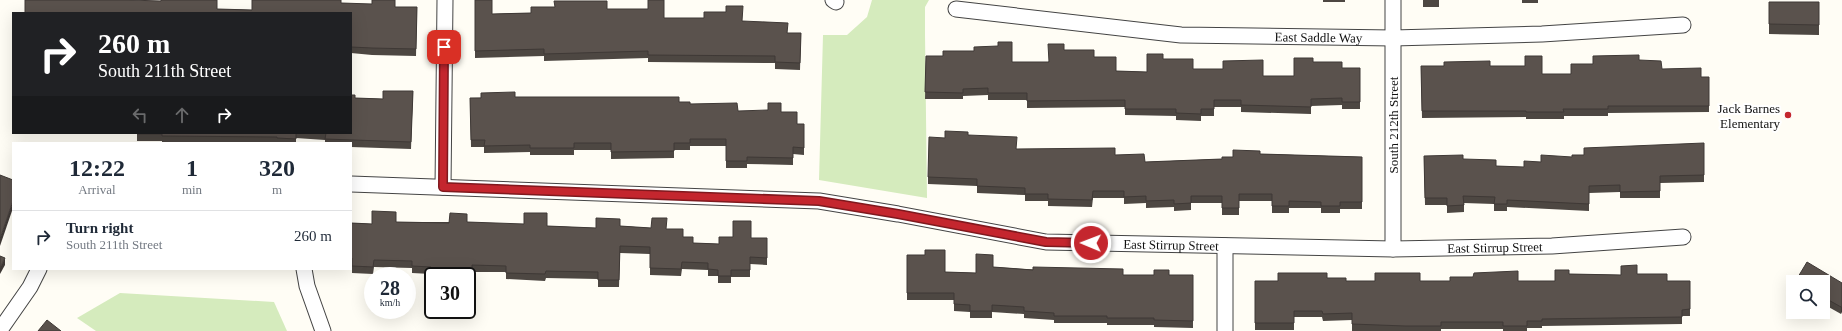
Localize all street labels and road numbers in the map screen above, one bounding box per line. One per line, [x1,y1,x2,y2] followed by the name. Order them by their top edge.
[1275,29,1363,45] street label: East Saddle Way
[1386,76,1401,173] street label: South 212th Street
[1123,236,1219,253] street label: East Stirrup Street
[1447,239,1543,255] street label: East Stirrup Street

